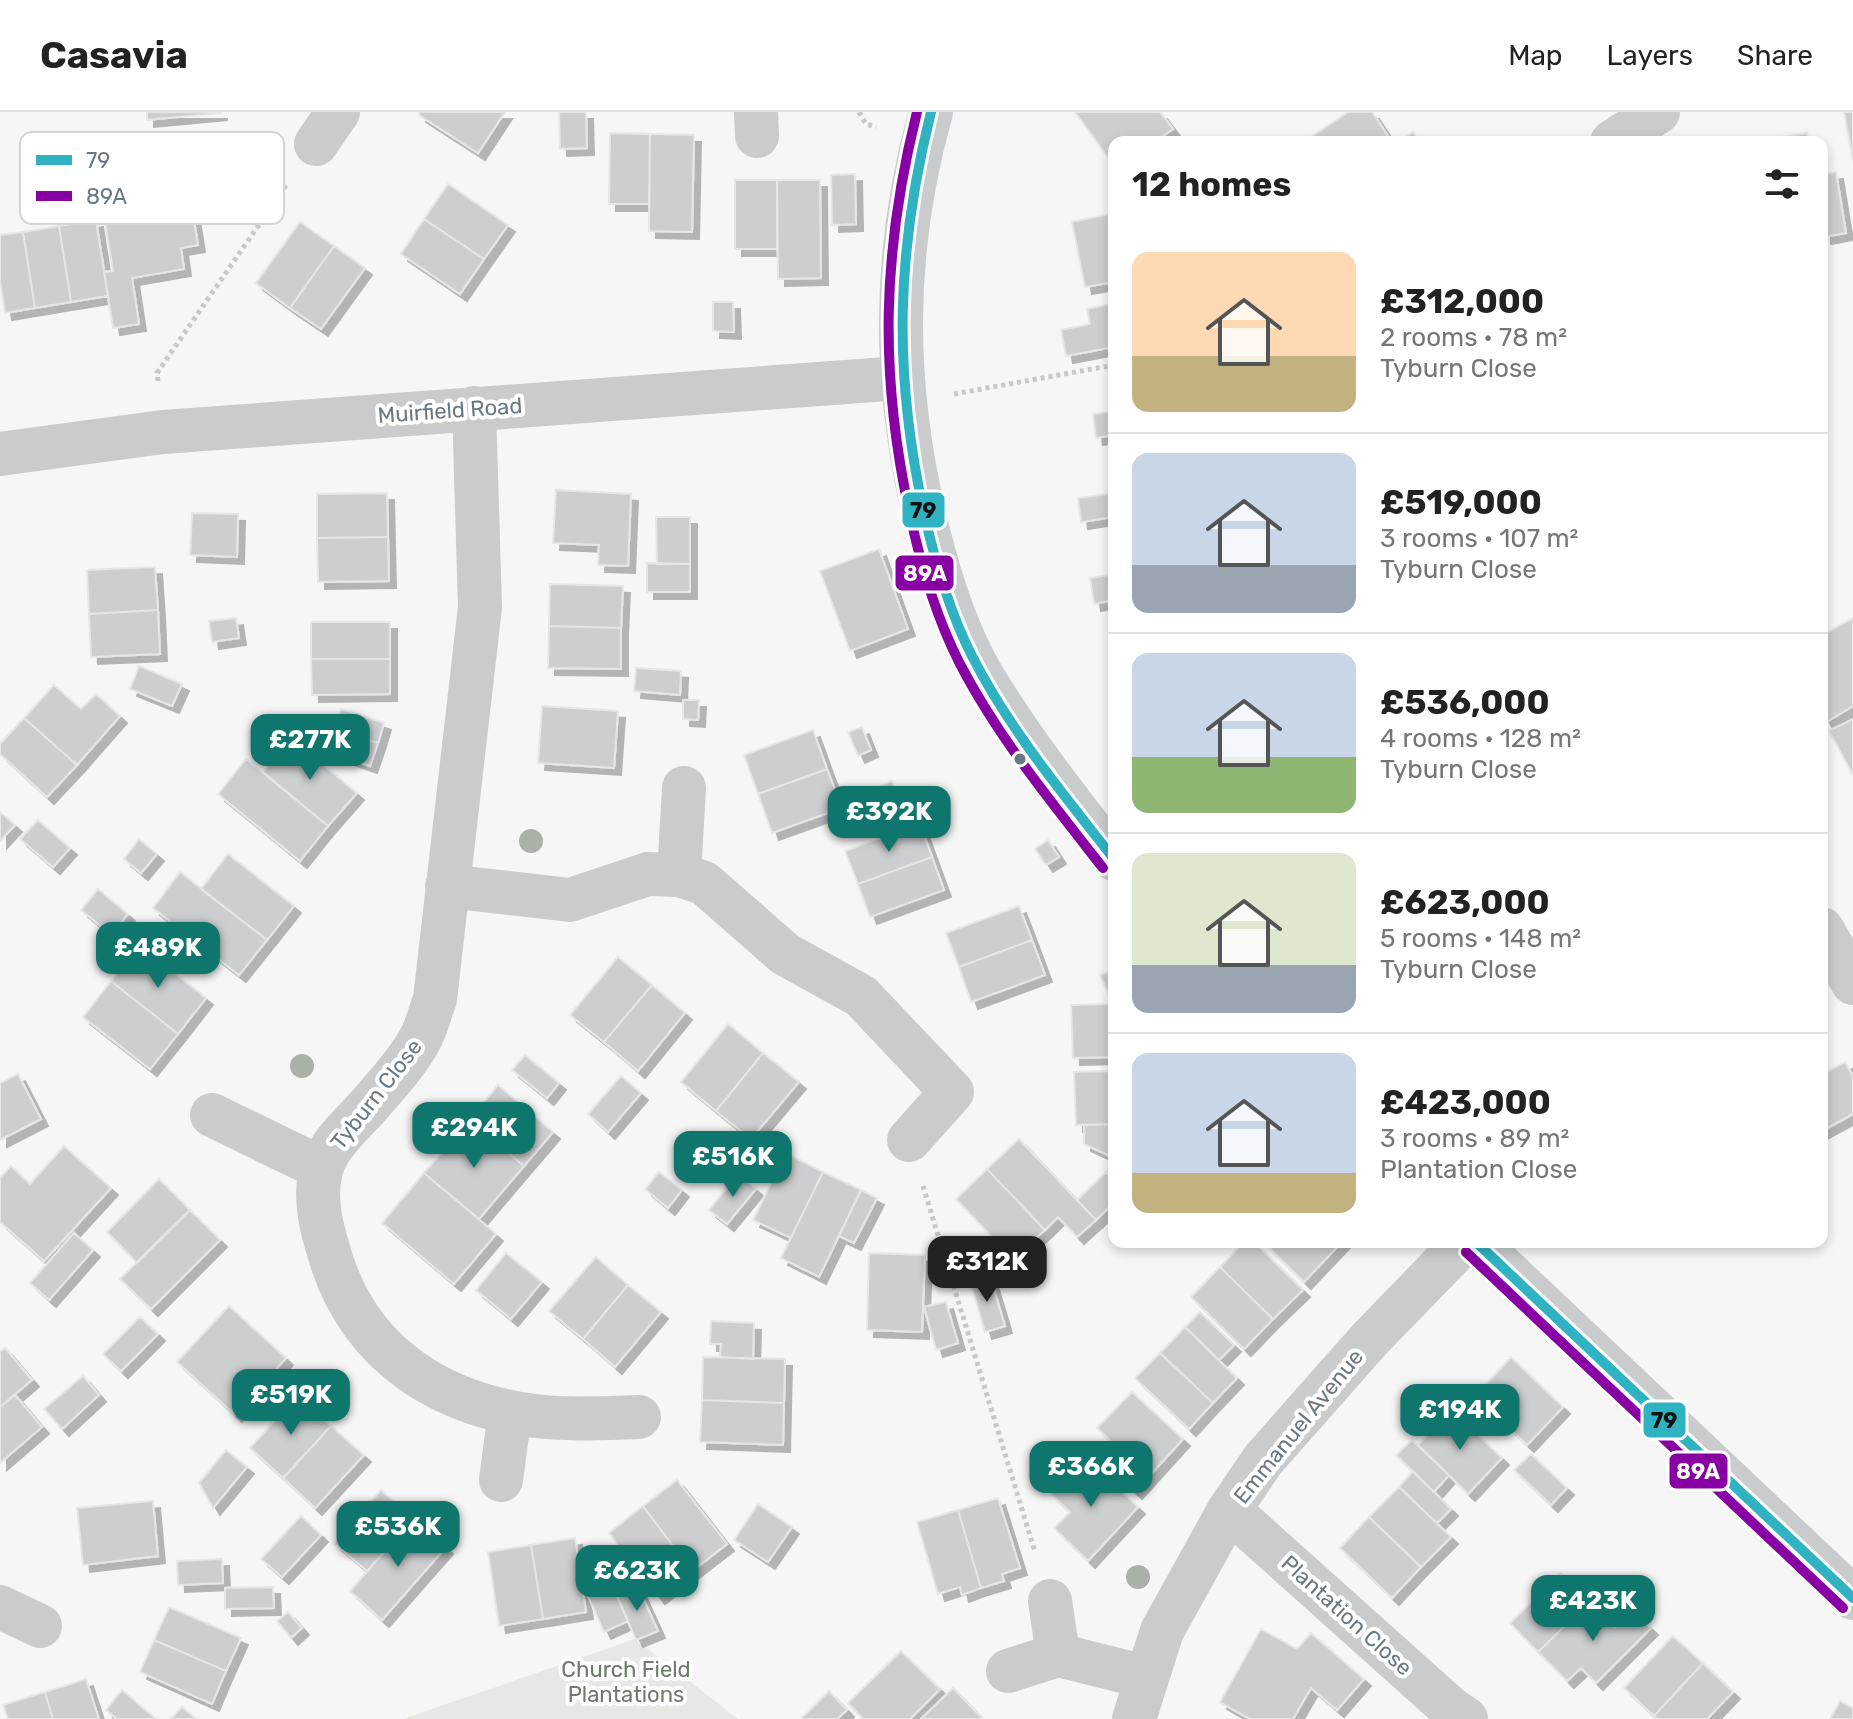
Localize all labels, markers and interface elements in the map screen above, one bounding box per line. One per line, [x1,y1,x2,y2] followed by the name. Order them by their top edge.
[40,32,188,78] text: Casavia
[1508,39,1563,72] text: Map
[1607,39,1693,72] text: Layers
[1737,39,1813,72] text: Share
[20,132,284,224] legend
[86,147,110,174] text: 79
[1760,162,1804,206] icon: filters
[1132,164,1291,205] text: 12 homes
[86,183,127,210] text: 89A
[1380,281,1544,322] text: £312,000
[1196,284,1292,380] icon: home
[1380,322,1567,353] text: 2 rooms · 78 m²
[1380,353,1537,384] text: Tyburn Close
[377,392,523,429] street label: Muirfield Road
[1380,482,1542,523] text: £519,000
[1196,485,1292,581] icon: home
[901,491,946,529] line badge: 79
[910,497,936,524] text: 79
[1380,523,1579,554] text: 3 rooms · 107 m²
[894,554,955,592] line badge: 89A
[1380,554,1537,585] text: Tyburn Close
[903,560,947,587] text: 89A
[1380,682,1550,723] text: £536,000
[1196,685,1292,781] icon: home
[254,714,366,782] pin: £277K
[1380,723,1581,754] text: 4 rooms · 128 m²
[269,724,351,755] text: £277K
[1012,751,1028,767] unlabelled marker
[1380,754,1537,785] text: Tyburn Close
[833,786,945,854] pin: £392K
[846,796,932,827] text: £392K
[1380,882,1550,923] text: £623,000
[1196,885,1292,981] icon: home
[102,922,214,990] pin: £489K
[1380,923,1581,954] text: 5 rooms · 148 m²
[114,932,202,963] text: £489K
[1380,954,1537,985] text: Tyburn Close
[325,1034,428,1155] street label: Tyburn Close
[1380,1082,1551,1123] text: £423,000
[1196,1085,1292,1181] icon: home
[418,1102,530,1170] pin: £294K
[430,1112,518,1143] text: £294K
[1380,1123,1569,1154] text: 3 rooms · 89 m²
[677,1131,789,1199] pin: £516K
[692,1141,774,1172] text: £516K
[1380,1154,1577,1185] text: Plantation Close
[931,1236,1043,1304] pin: £312K
[946,1246,1028,1277] text: £312K
[1228,1344,1369,1509] street label: Emmanuel Avenue
[235,1369,347,1437] pin: £519K
[250,1379,332,1410] text: £519K
[1404,1384,1516,1452] pin: £194K
[1418,1394,1502,1425] text: £194K
[1642,1401,1687,1439] line badge: 79
[1651,1407,1677,1434] text: 79
[1035,1441,1147,1509] pin: £366K
[1048,1451,1134,1482] text: £366K
[1668,1452,1729,1490] line badge: 89A
[1676,1458,1720,1485] text: 89A
[342,1501,454,1569] pin: £536K
[355,1511,441,1542] text: £536K
[581,1545,693,1613] pin: £623K
[1276,1550,1418,1681] street label: Plantation Close
[594,1555,680,1586] text: £623K
[1537,1575,1649,1643] pin: £423K
[1549,1585,1637,1616] text: £423K
[561,1656,691,1708] park label: Church Field Plantations

